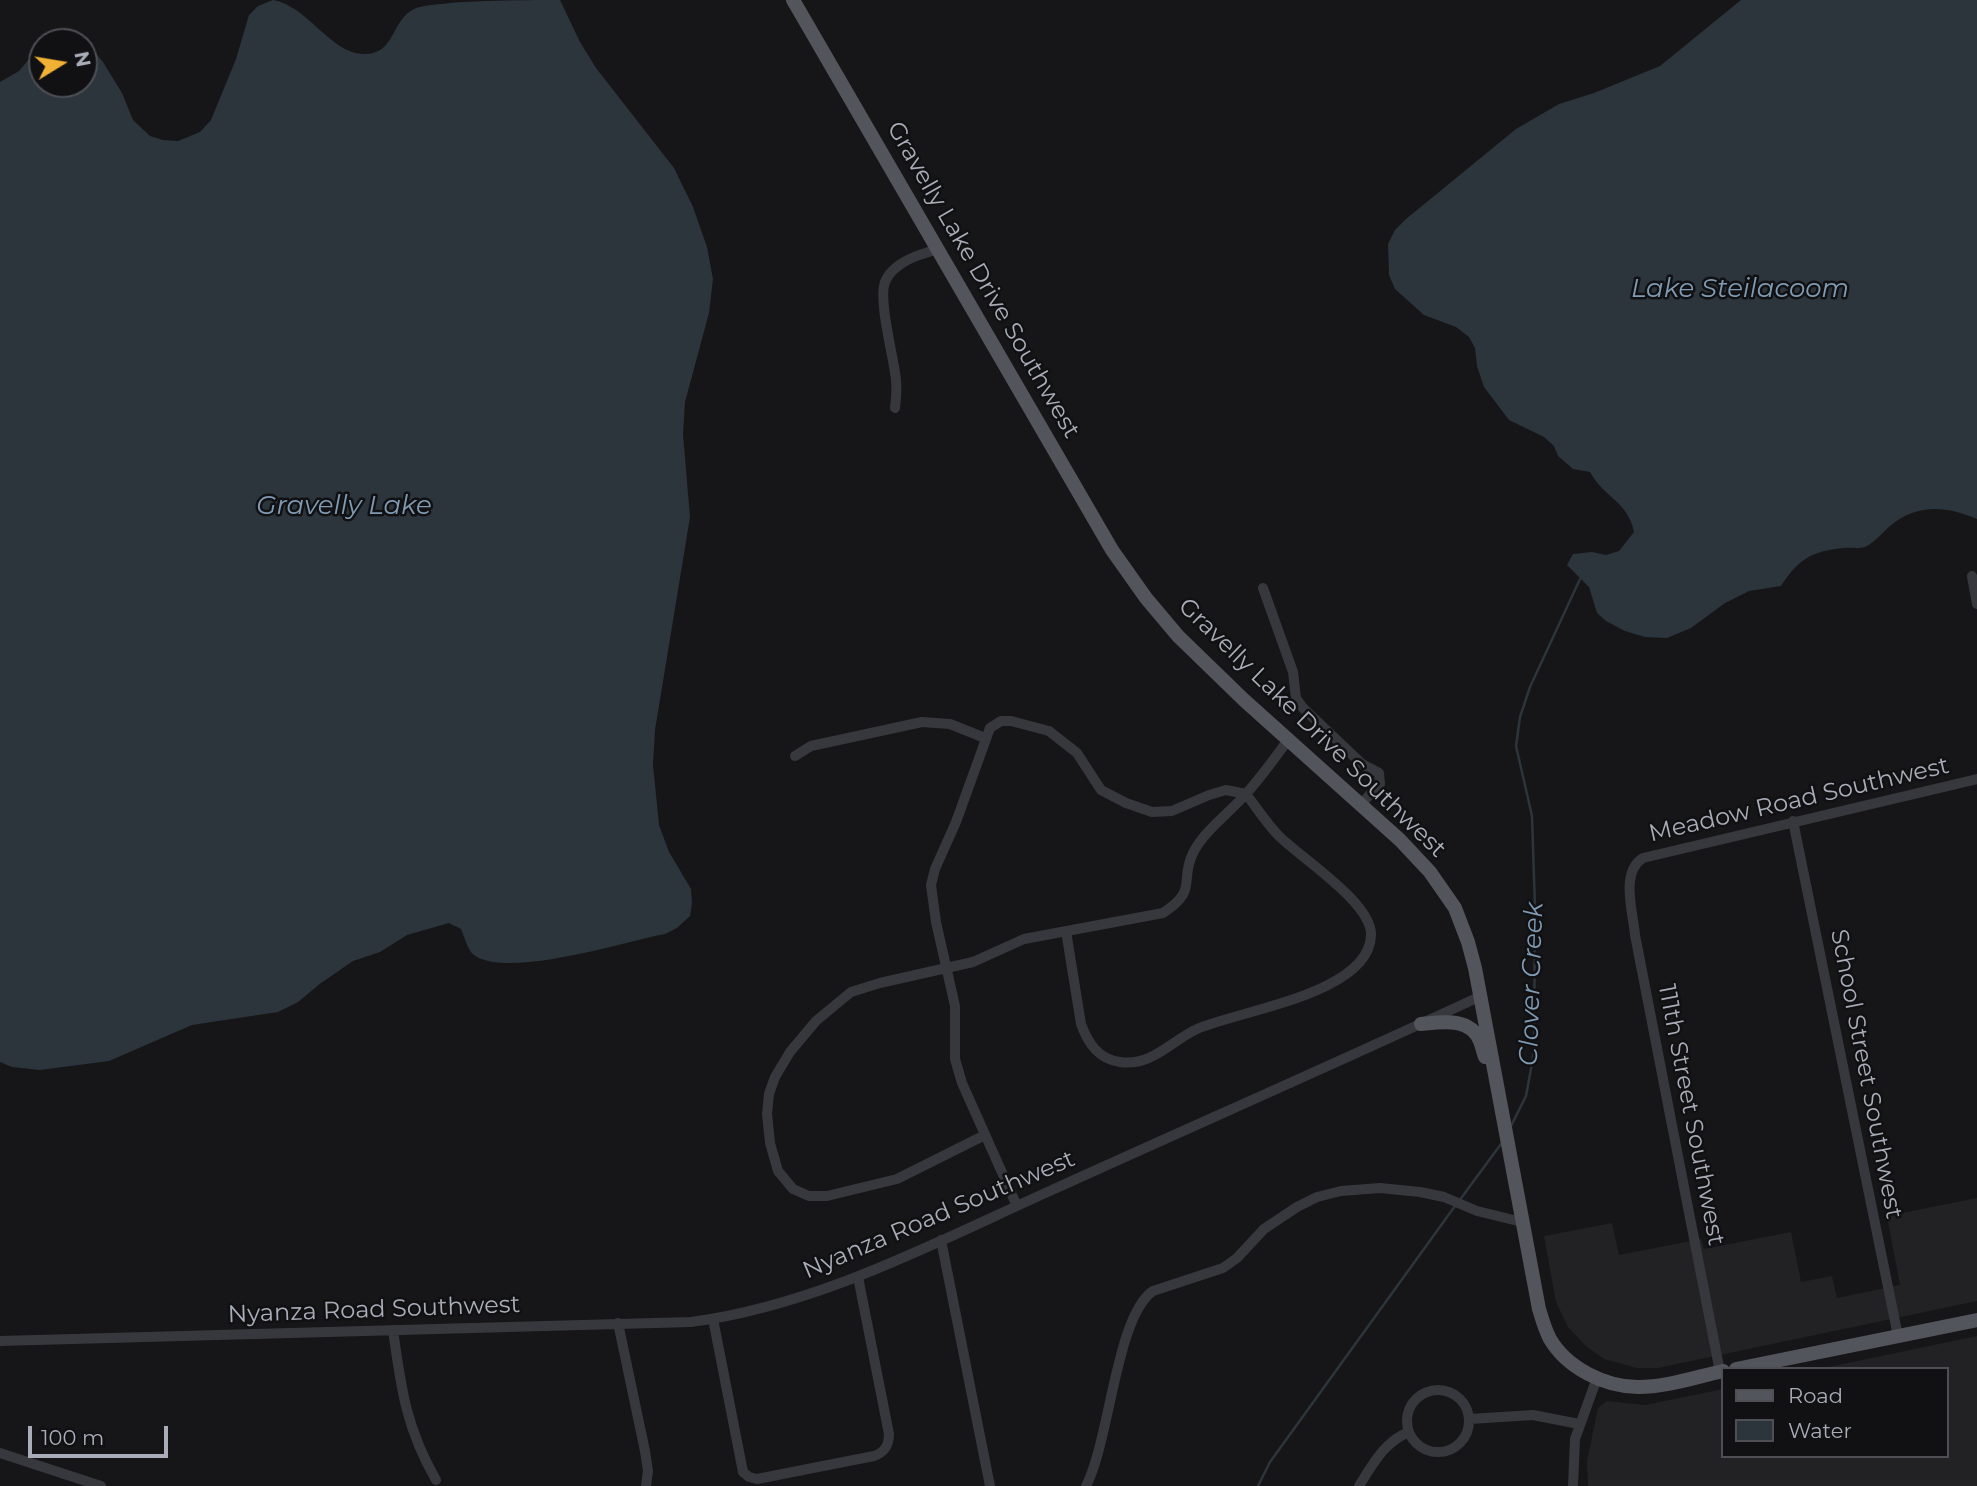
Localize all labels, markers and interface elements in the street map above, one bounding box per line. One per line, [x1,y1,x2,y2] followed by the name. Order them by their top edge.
[28,28,98,98] north arrow
[69,50,95,69] text: N
[880,117,1086,443] street label: Gravelly Lake Drive Southwest
[1631,273,1849,305] water label: Lake Steilacoom
[256,490,432,522] water label: Gravelly Lake
[1172,592,1452,864] street label: Gravelly Lake Drive Southwest
[1646,751,1952,849] street label: Meadow Road Southwest
[1514,902,1550,1066] water label: Clover Creek
[1824,927,1908,1221] street label: School Street Southwest
[1652,982,1730,1248] street label: 111th Street Southwest
[799,1145,1079,1285] street label: Nyanza Road Southwest
[227,1291,521,1329] street label: Nyanza Road Southwest
[1722,1367,1949,1458] legend
[1788,1383,1843,1408] text: Road
[32,1412,172,1456] scale bar
[1788,1418,1852,1443] text: Water
[41,1425,104,1450] text: 100 m

